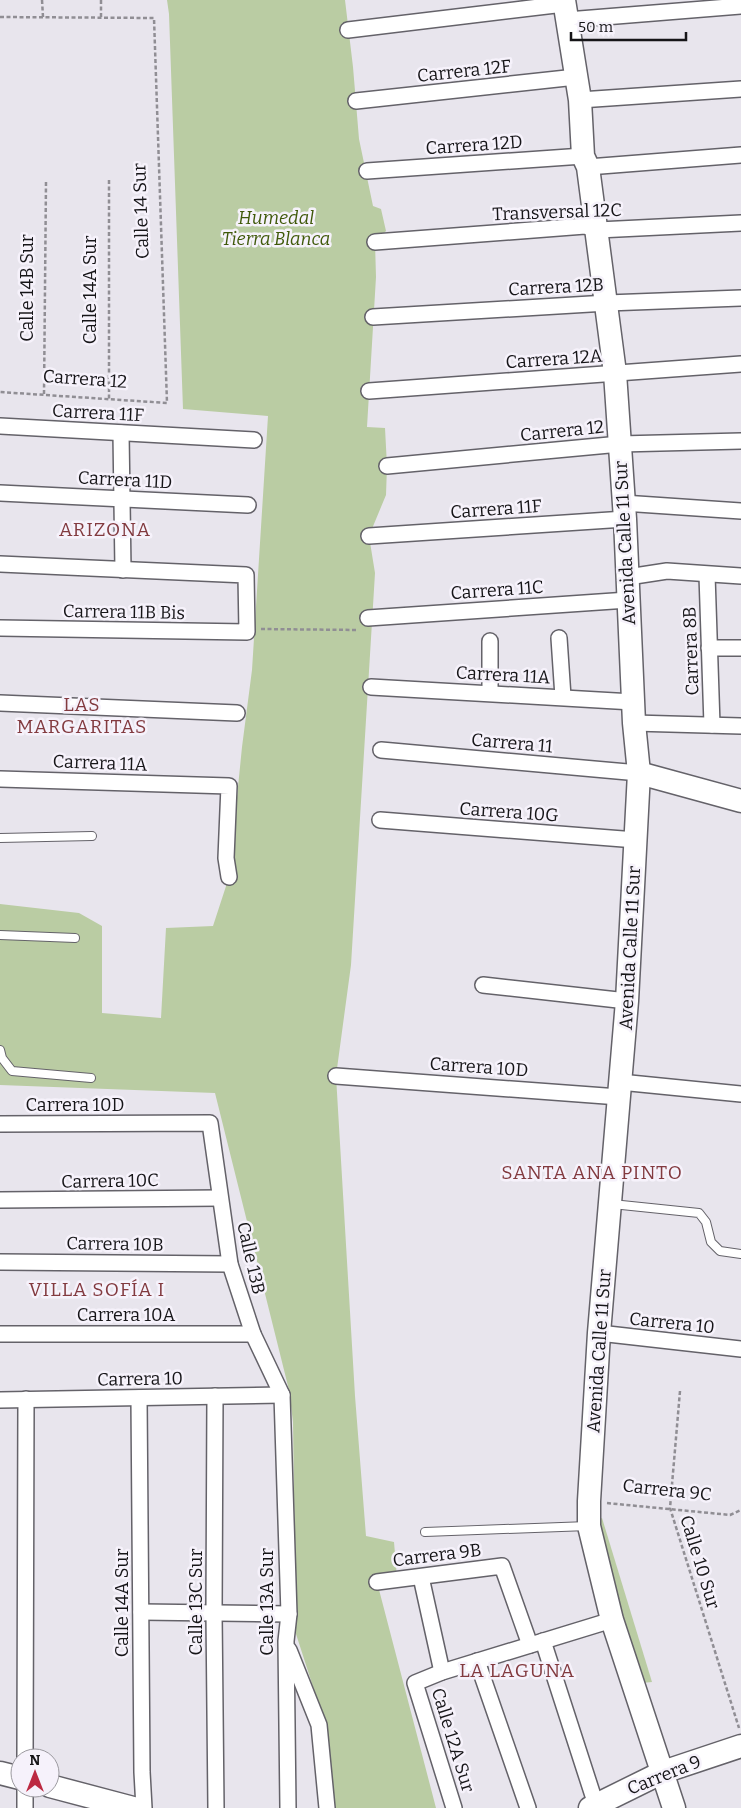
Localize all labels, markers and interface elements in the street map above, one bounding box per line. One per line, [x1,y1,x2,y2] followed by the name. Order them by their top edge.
[571,10,686,42] scale bar
[578,18,614,36] text: 50 m
[416,55,512,87] street label: Carrera 12F
[425,131,523,159] street label: Carrera 12D
[128,163,154,259] street label: Calle 14 Sur
[492,199,622,225] street label: Transversal 12C
[222,207,330,250] park label: Humedal Tierra Blanca
[16,234,38,342] street label: Calle 14B Sur
[79,236,101,344] street label: Calle 14A Sur
[508,274,604,300] street label: Carrera 12B
[505,345,603,373] street label: Carrera 12A
[42,365,128,393] street label: Carrera 12
[52,400,144,426] street label: Carrera 11F
[519,416,605,446] street label: Carrera 12
[610,460,640,626] street label: Avenida Calle 11 Sur
[77,467,173,493] street label: Carrera 11D
[449,495,543,523] street label: Carrera 11F
[59,518,151,541] district label: ARIZONA
[450,576,544,604] street label: Carrera 11C
[63,600,185,624] street label: Carrera 11B Bis
[678,606,704,696] street label: Carrera 8B
[455,662,551,688] street label: Carrera 11A
[17,693,147,738] district label: LAS MARGARITAS
[470,728,554,758] street label: Carrera 11
[52,750,148,776] street label: Carrera 11A
[459,798,559,826] street label: Carrera 10G
[615,865,645,1031] street label: Avenida Calle 11 Sur
[429,1053,529,1081] street label: Carrera 10D
[26,1094,124,1116] street label: Carrera 10D
[501,1161,683,1184] district label: SANTA ANA PINTO
[61,1169,159,1193] street label: Carrera 10C
[232,1220,270,1296] street label: Calle 13B
[66,1232,164,1256] street label: Carrera 10B
[582,1268,616,1434] street label: Avenida Calle 11 Sur
[29,1278,165,1301] district label: VILLA SOFÍA I
[77,1304,176,1326] street label: Carrera 10A
[628,1308,716,1338] street label: Carrera 10
[97,1367,183,1391] street label: Carrera 10
[621,1474,713,1506] street label: Carrera 9C
[675,1512,725,1612] street label: Calle 10 Sur
[391,1539,483,1571] street label: Carrera 9B
[185,1548,207,1655] street label: Calle 13C Sur
[256,1548,278,1656] street label: Calle 13A Sur
[111,1549,133,1657] street label: Calle 14A Sur
[459,1659,575,1682] district label: LA LAGUNA
[427,1685,479,1795] street label: Calle 12A Sur
[10,1748,60,1798] north arrow
[624,1750,704,1800] street label: Carrera 9
[30,1752,41,1769] text: N

